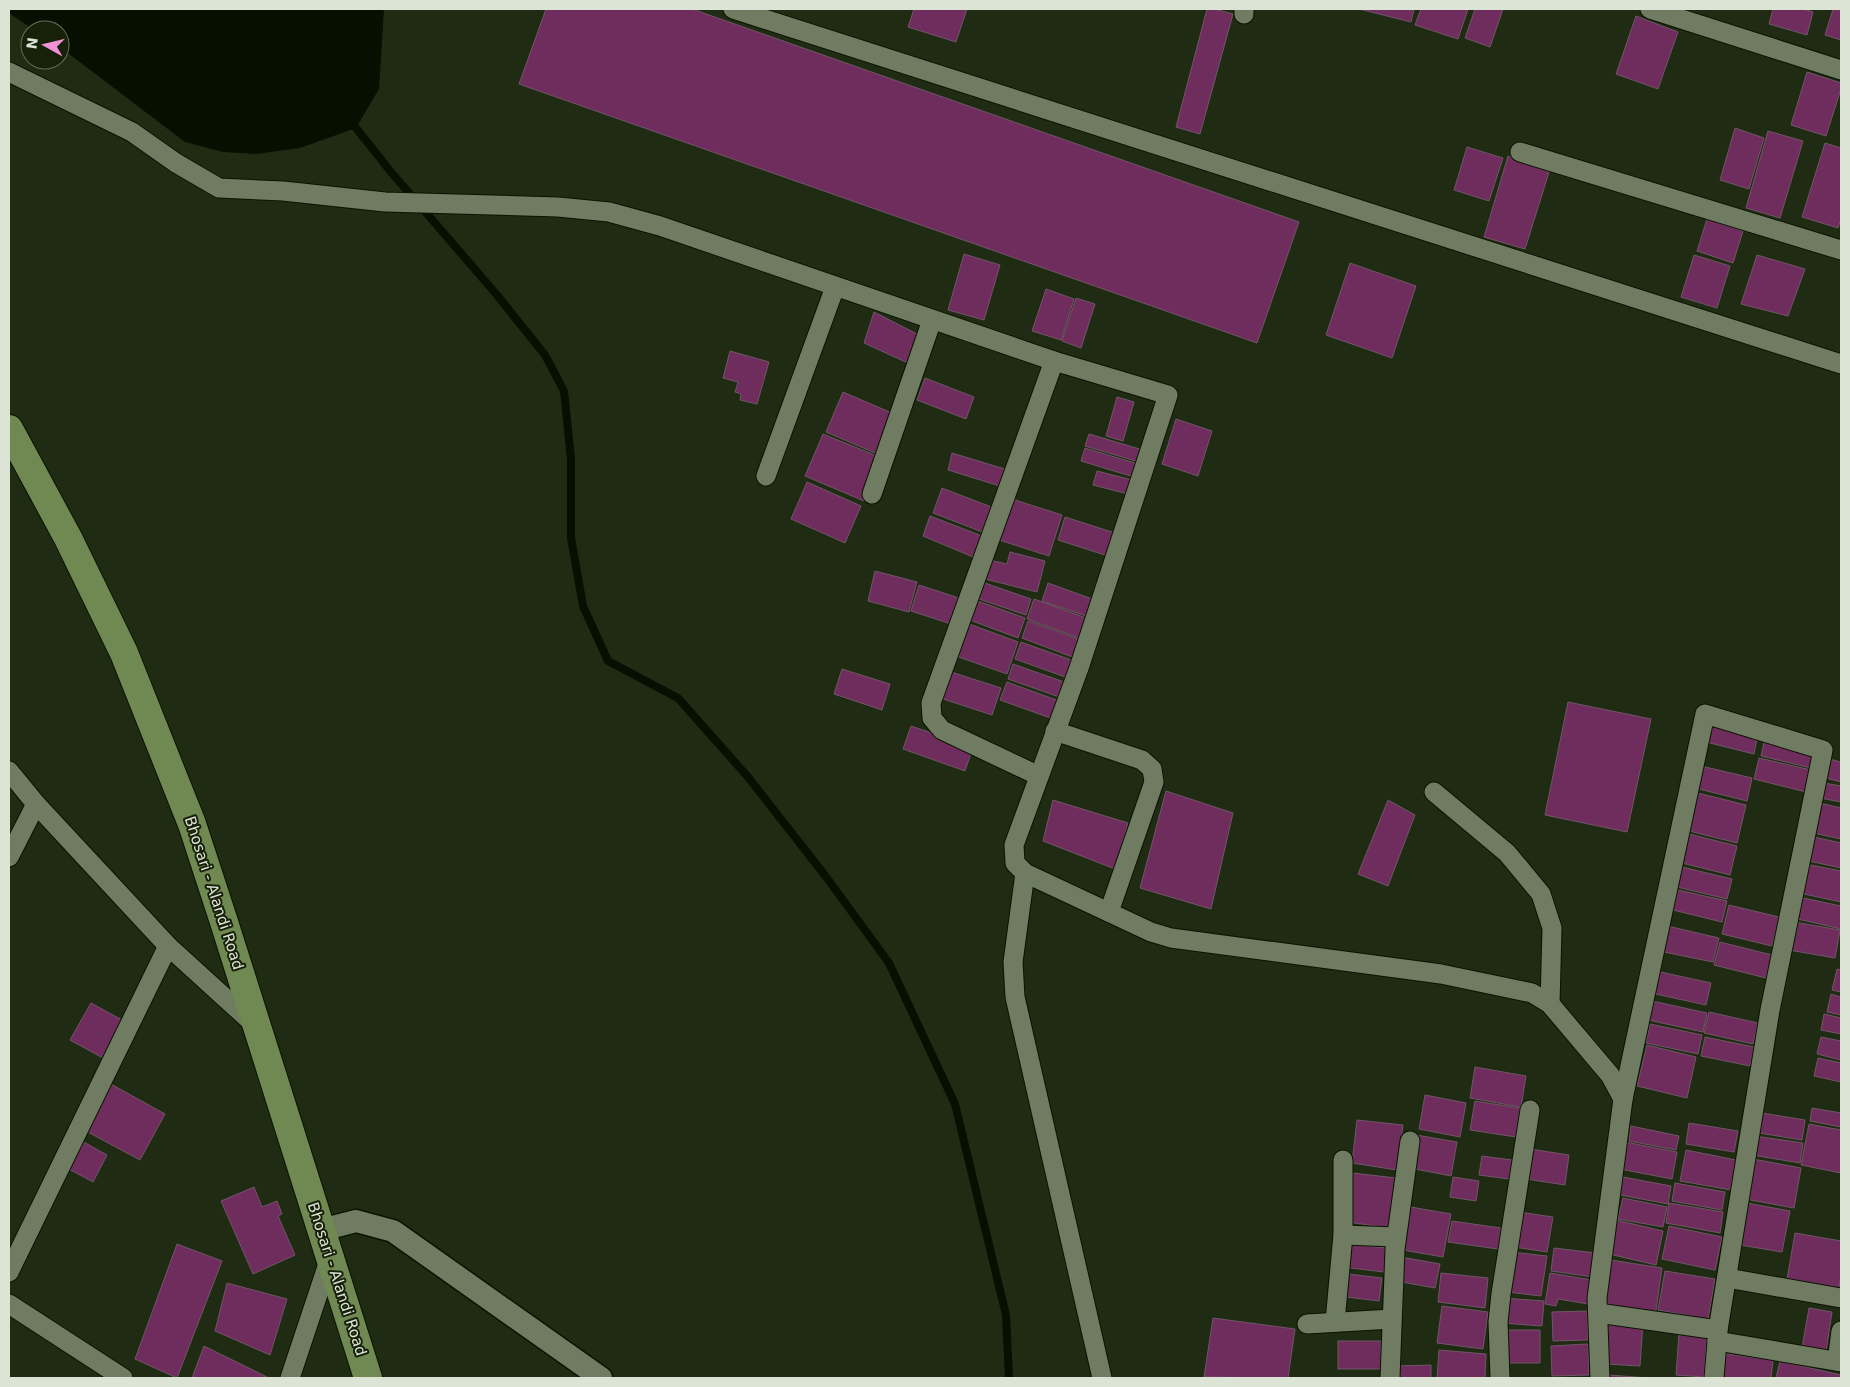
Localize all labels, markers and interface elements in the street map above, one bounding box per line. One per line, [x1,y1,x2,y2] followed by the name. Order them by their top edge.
[20,20,70,70] north arrow
[23,36,41,50] text: N
[181,814,247,972] street label: Bhosari - Alandi Road
[304,1200,370,1358] street label: Bhosari - Alandi Road

